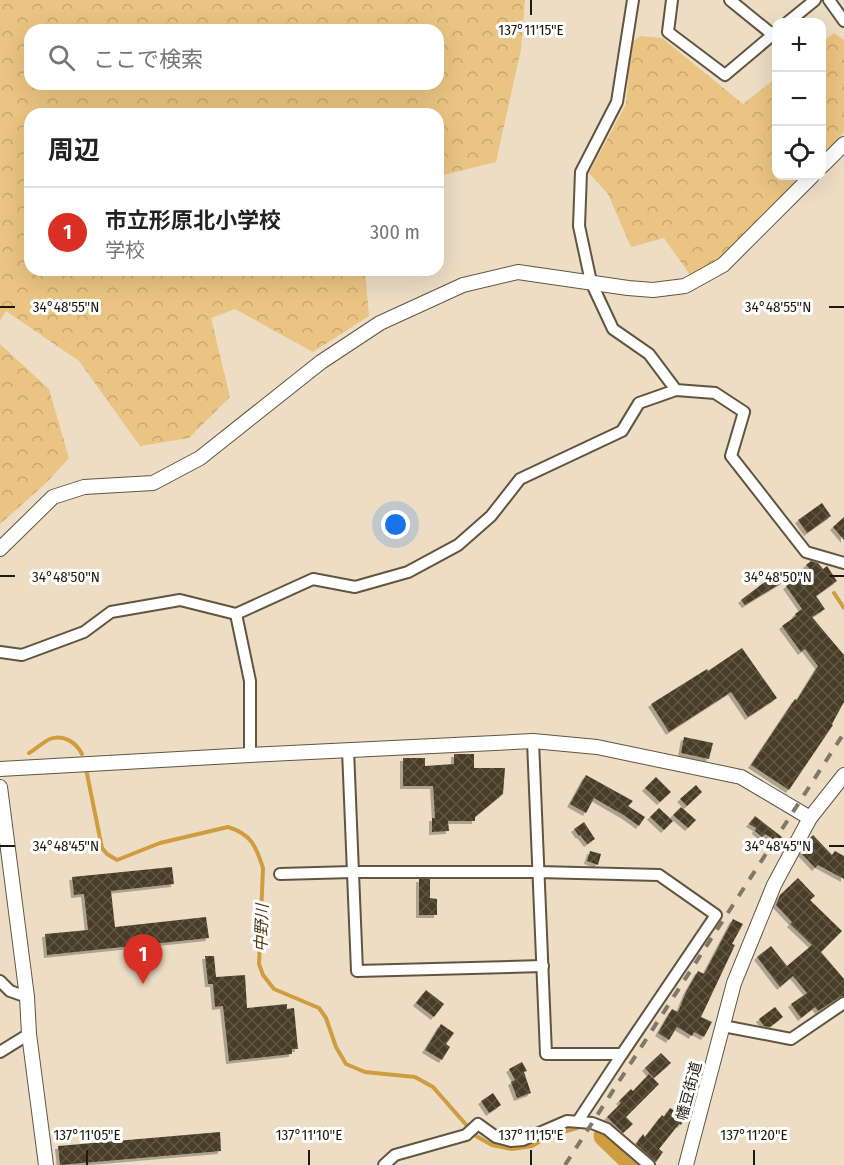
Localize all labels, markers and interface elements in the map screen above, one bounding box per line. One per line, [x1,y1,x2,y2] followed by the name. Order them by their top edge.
[772,18,826,180] map controls
[772,18,826,72] button: +
[498,21,564,39] text: 137°11'15"E
[24,24,444,90] search box
[45,41,78,74] icon: search
[93,46,203,73] text: ここで検索
[772,72,826,126] button: −
[772,126,826,180] button: locate
[48,135,100,166] text: 周辺
[105,207,281,234] text: 市立形原北小学校
[63,220,72,244] text: 1
[370,220,420,244] text: 300 m
[105,238,145,262] text: 学校
[33,298,99,316] text: 34°48'55"N
[745,298,811,316] text: 34°48'55"N
[381,510,410,539] your location
[32,568,100,586] text: 34°48'50"N
[744,568,812,586] text: 34°48'50"N
[33,837,99,855] text: 34°48'45"N
[745,837,811,855] text: 34°48'45"N
[251,902,272,952] water label: 中野川
[124,934,162,984] pin: 1
[673,1060,705,1122] street label: 幡豆街道
[53,1126,121,1144] text: 137°11'05"E
[276,1126,342,1144] text: 137°11'10"E
[498,1126,564,1144] text: 137°11'15"E
[720,1126,788,1144] text: 137°11'20"E

